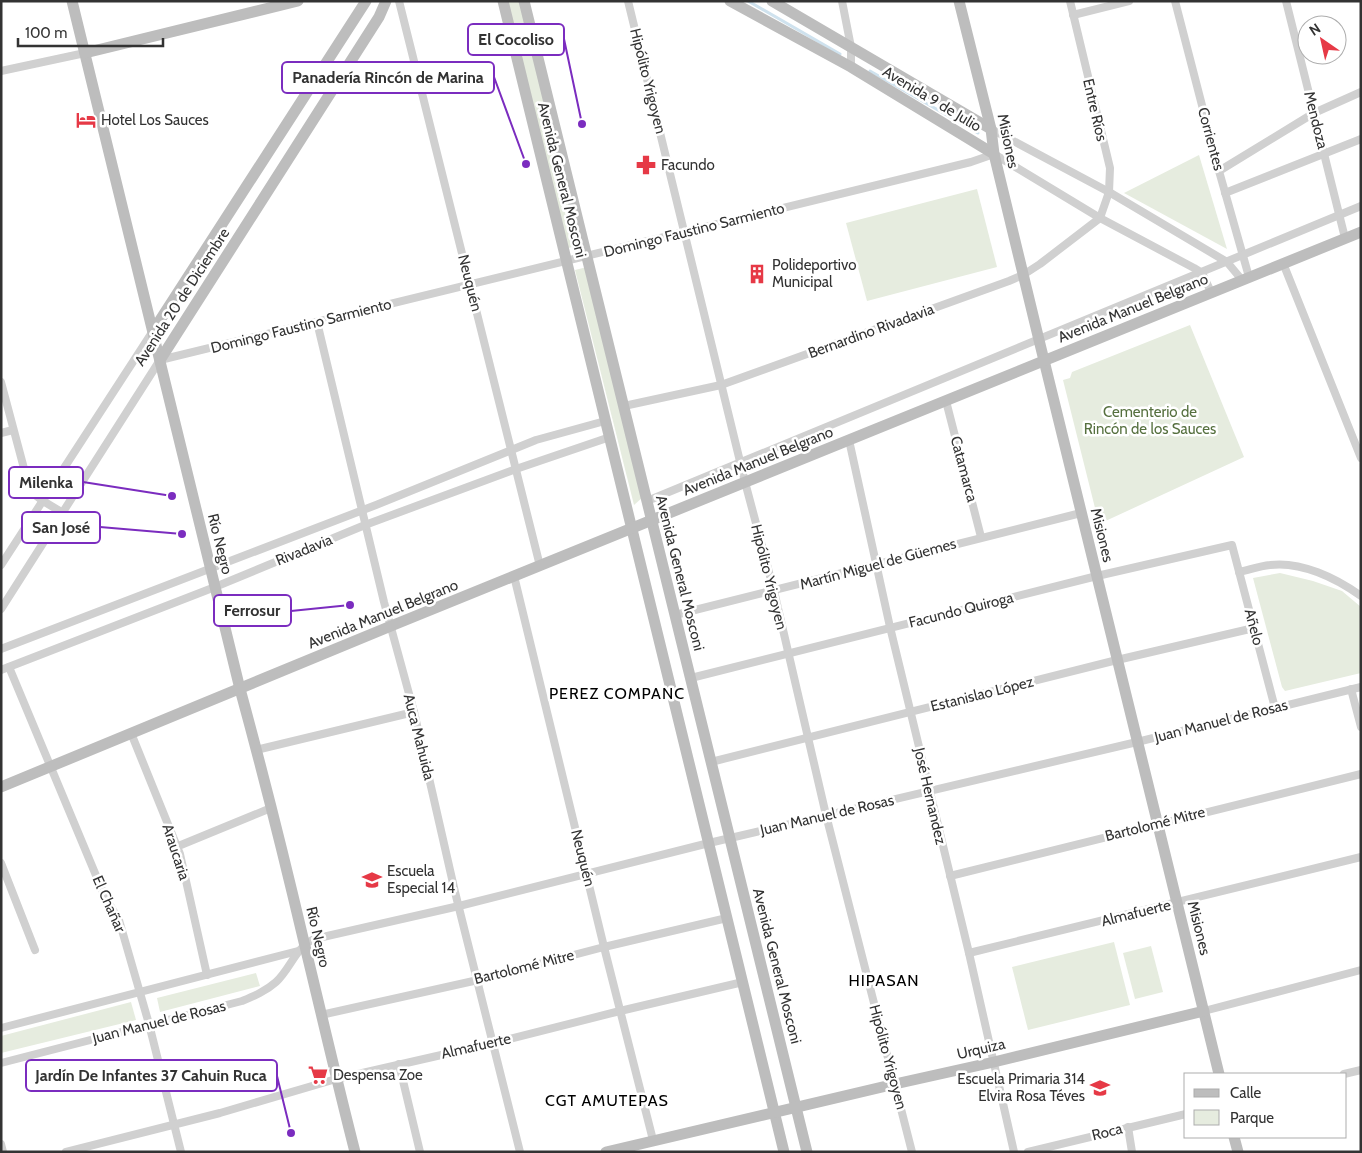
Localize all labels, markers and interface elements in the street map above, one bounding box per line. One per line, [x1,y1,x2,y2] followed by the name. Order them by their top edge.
[18,15,162,47] scale bar
[1297,15,1347,65] north arrow
[1306,19,1324,39] text: N
[25,24,67,42] text: 100 m
[468,24,564,55] callout: El Cocoliso
[626,26,670,136] street label: Hipólito Yrigoyen
[478,30,554,49] text: El Cocoliso
[282,62,494,93] callout: Panadería Rincón de Marina
[879,62,985,136] street label: Avenida 9 de Julio
[292,68,484,87] text: Panadería Rincón de Marina
[1079,77,1111,143] street label: Entre Ríos
[1300,89,1332,151] street label: Mendoza
[534,100,590,260] street label: Avenida General Mosconi
[1194,105,1228,173] street label: Corrientes
[75,109,97,131] hotel icon: Hotel Los Sauces
[101,111,209,129] place label: Hotel Los Sauces
[993,112,1023,170] street label: Misiones
[635,154,657,176] pharmacy icon: Facundo
[661,156,715,174] place label: Facundo
[602,199,786,261] street label: Domingo Faustino Sarmiento
[131,225,233,369] street label: Avenida 20 de Diciembre
[454,253,486,313] street label: Neuquén
[772,256,856,291] place label: Polideportivo Municipal
[746,263,768,285] building icon: Polideportivo Municipal
[1055,270,1211,346] street label: Avenida Manuel Belgrano
[209,295,393,357] street label: Domingo Faustino Sarmiento
[806,300,937,362] street label: Bernardino Rivadavia
[1084,403,1216,438] park label: Cementerio de Rincón de los Sauces
[680,423,836,499] street label: Avenida Manuel Belgrano
[947,434,982,505] street label: Catamarca
[9,467,83,498] callout: Milenka
[19,473,73,492] text: Milenka
[652,493,708,653] street label: Avenida General Mosconi
[1087,506,1117,564] street label: Misiones
[22,512,100,543] callout: San José
[204,512,236,576] street label: Río Negro
[32,518,90,537] text: San José
[747,522,791,632] street label: Hipólito Yrigoyen
[273,530,336,570] street label: Rivadavia
[798,534,958,594] street label: Martín Miguel de Güemes
[305,576,461,652] street label: Avenida Manuel Belgrano
[907,588,1016,632] street label: Facundo Quiroga
[214,595,291,626] callout: Ferrosur
[224,601,281,620] text: Ferrosur
[1241,607,1267,647] street label: Añelo
[929,672,1035,716] street label: Estanislao López
[549,684,685,703] district label: PEREZ COMPANC
[400,692,439,783] street label: Auca Mahuida
[1152,696,1289,747] street label: Juan Manuel de Rosas
[910,745,950,846] street label: José Hernandez
[757,791,896,839] street label: Juan Manuel de Rosas
[1103,803,1207,845] street label: Bartolomé Mitre
[158,822,194,883] street label: Araucaria
[567,828,599,888] street label: Neuquén
[387,862,455,897] place label: Escuela Especial 14
[361,869,383,891] school or university icon: Escuela Especial 14
[89,873,130,935] street label: El Chañar
[749,886,805,1046] street label: Avenida General Mosconi
[1099,896,1173,930] street label: Almafuerte
[1184,899,1214,957] street label: Misiones
[302,905,334,969] street label: Río Negro
[472,946,576,988] street label: Bartolomé Mitre
[848,971,920,990] district label: HIPASAN
[90,997,227,1048] street label: Juan Manuel de Rosas
[865,1003,911,1111] street label: Hipólito Yrigoyen
[439,1029,513,1063] street label: Almafuerte
[955,1035,1008,1063] street label: Urquiza
[26,1060,277,1091] callout: Jardín De Infantes 37 Cahuin Ruca
[307,1064,329,1086] supermarket icon: Despensa Zoe
[34,1066,267,1085] text: Jardín De Infantes 37 Cahuin Ruca
[333,1066,423,1084] place label: Despensa Zoe
[957,1070,1085,1105] place label: Escuela Primaria 314 Elvira Rosa Téves
[1184,1073,1347,1138] legend
[1089,1077,1111,1099] school or university icon: Escuela Primaria 314 Elvira Rosa Téves
[1230,1084,1261,1102] text: Calle
[545,1091,669,1110] district label: CGT AMUTEPAS
[1230,1109,1274,1127] text: Parque
[1090,1119,1125,1144] street label: Roca

